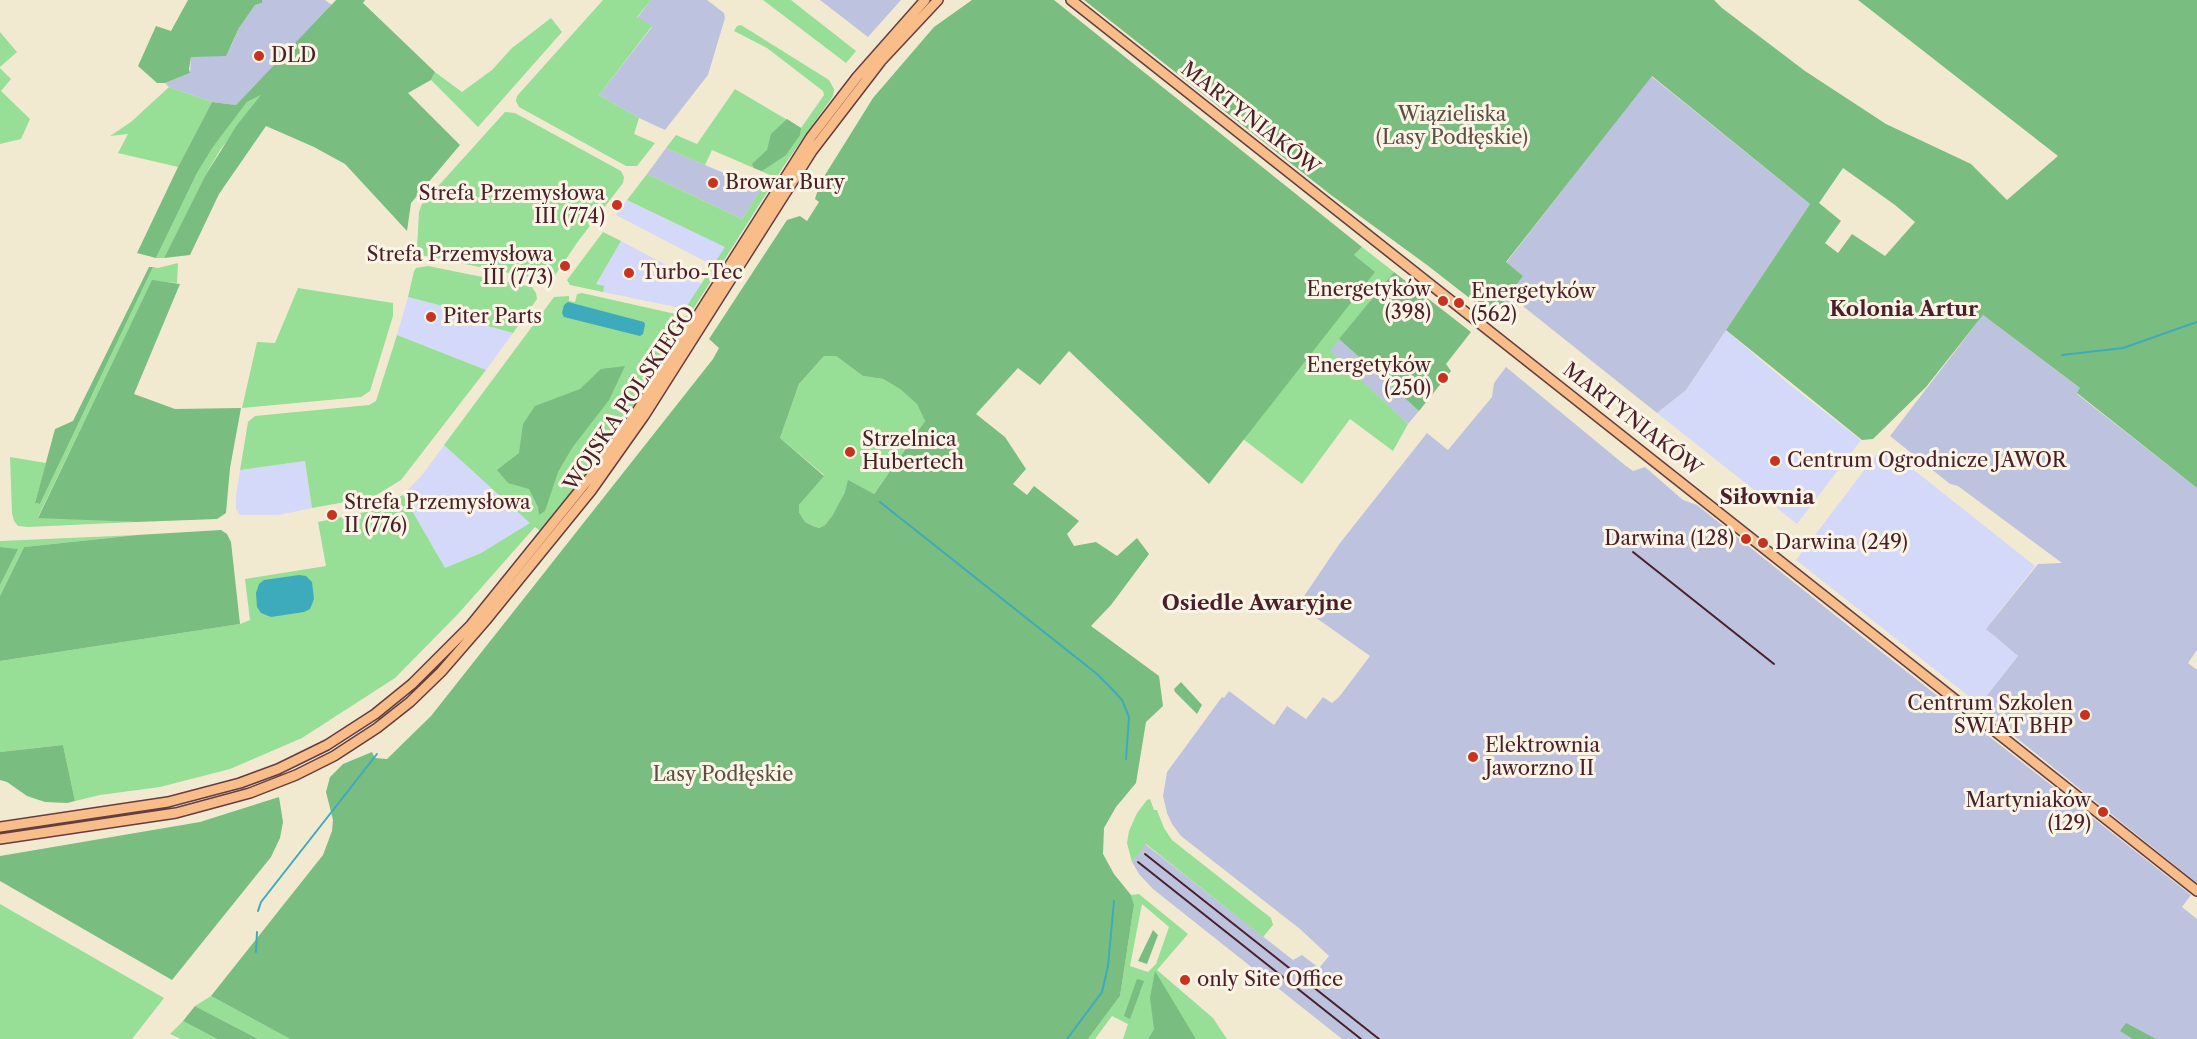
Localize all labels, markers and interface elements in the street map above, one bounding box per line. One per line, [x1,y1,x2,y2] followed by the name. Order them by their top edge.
[271,44,316,68] place label: DLD
[252,49,266,63] marker: DLD
[1176,57,1324,181] street label: MARTYNIAKÓW
[1376,103,1528,150] park label: Wiązieliska (Lasy Podłęskie)
[725,171,845,195] place label: Browar Bury
[706,176,720,190] marker: Browar Bury
[419,182,605,229] place label: Strefa Przemysłowa III (774)
[610,198,624,212] marker: Strefa Przemysłowa III (774)
[367,243,553,290] place label: Strefa Przemysłowa III (773)
[558,259,572,273] marker: Strefa Przemysłowa III (773)
[641,261,743,285] place label: Turbo-Tec
[622,266,636,280] marker: Turbo-Tec
[1306,278,1431,325] place label: Energetyków (398)
[1471,280,1596,327] place label: Energetyków (562)
[1436,294,1450,308] marker: Energetyków (398)
[1452,296,1466,310] marker: Energetyków (562)
[1830,297,1978,323] district label: Kolonia Artur
[559,302,701,496] street label: WOJSKA POLSKIEGO
[443,305,542,329] place label: Piter Parts
[424,310,438,324] marker: Piter Parts
[1306,354,1431,401] place label: Energetyków (250)
[1558,358,1706,482] street label: MARTYNIAKÓW
[1436,371,1450,385] marker: Energetyków (250)
[862,428,964,475] place label: Strzelnica Hubertech
[843,445,857,459] marker: Strzelnica Hubertech
[1787,449,2066,473] place label: Centrum Ogrodnicze JAWOR
[1768,454,1782,468] marker: Centrum Ogrodnicze JAWOR
[1719,485,1815,511] district label: Siłownia
[344,491,530,538] place label: Strefa Przemysłowa II (776)
[325,508,339,522] marker: Strefa Przemysłowa II (776)
[1604,527,1734,551] place label: Darwina (128)
[1775,531,1908,555] place label: Darwina (249)
[1739,532,1753,546] marker: Darwina (128)
[1756,536,1770,550] marker: Darwina (249)
[1162,591,1352,617] district label: Osiedle Awaryjne
[1907,692,2073,739] place label: Centrum Szkolen SWIAT BHP
[2078,708,2092,722] marker: Centrum Szkolen SWIAT BHP
[1485,734,1600,781] place label: Elektrownia Jaworzno II
[1466,750,1480,764] marker: Elektrownia Jaworzno II
[653,763,793,787] park label: Lasy Podłęskie
[1966,789,2091,836] place label: Martyniaków (129)
[2096,805,2110,819] marker: Martyniaków (129)
[1197,968,1343,992] place label: only Site Office
[1178,973,1192,987] marker: only Site Office

